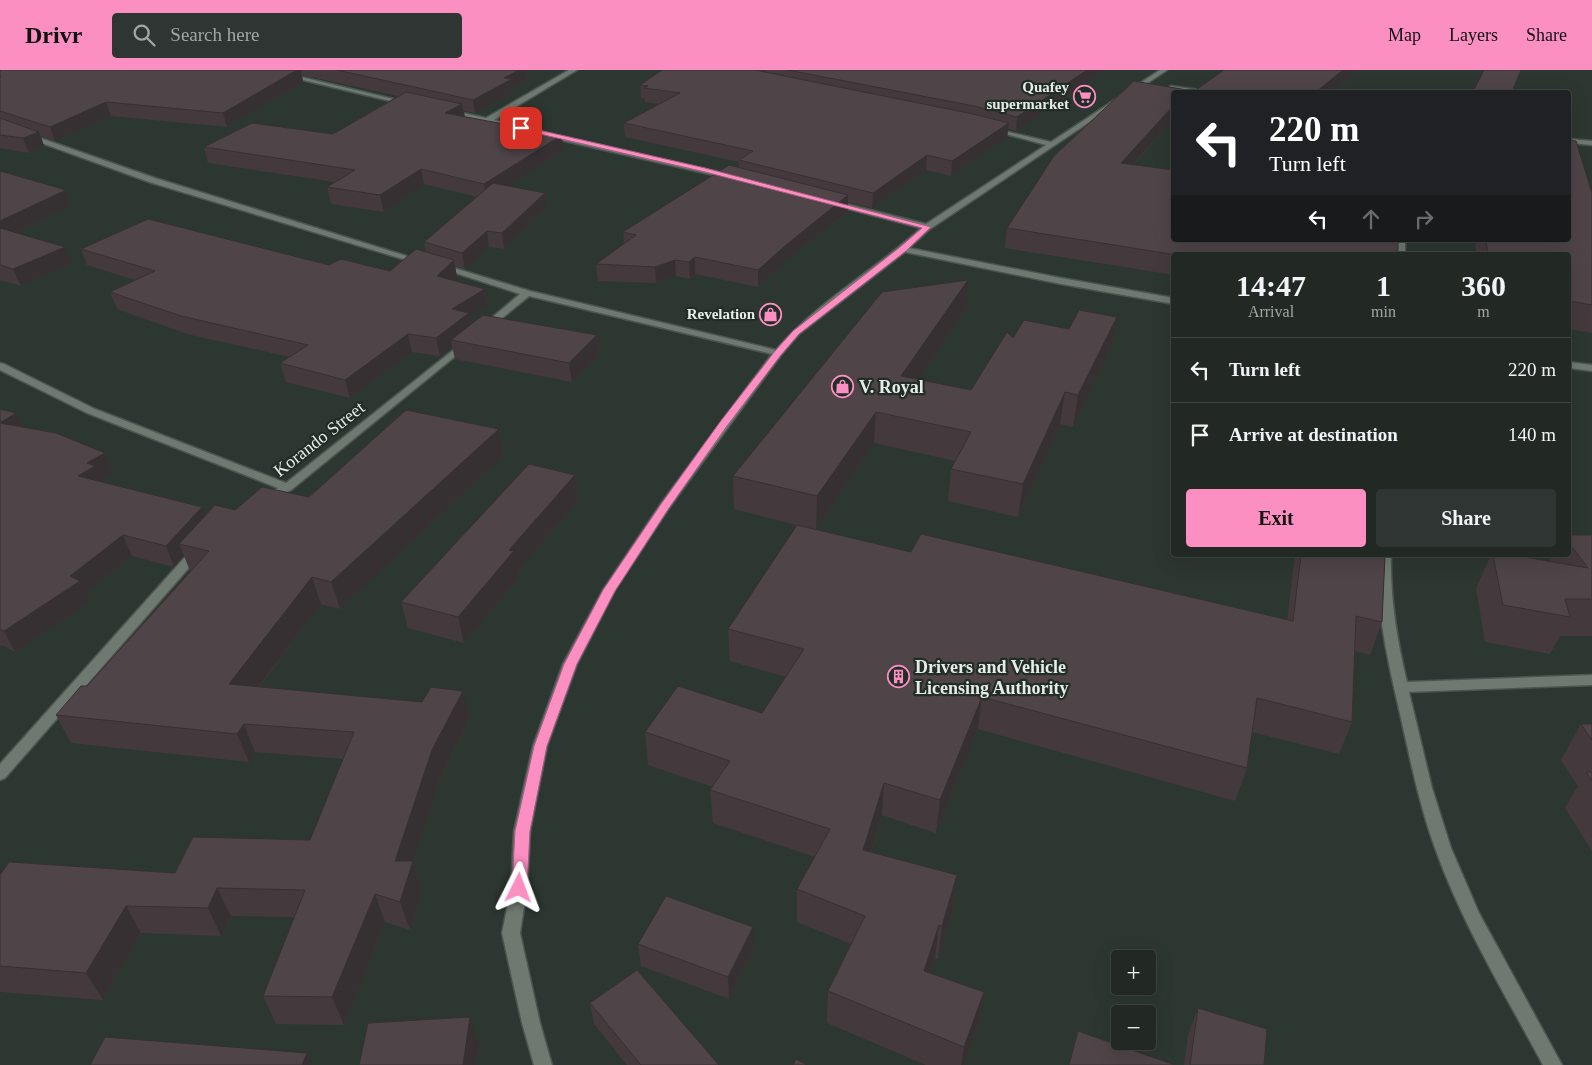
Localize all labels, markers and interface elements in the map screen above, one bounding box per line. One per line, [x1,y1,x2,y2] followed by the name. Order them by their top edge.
[112,13,462,58] search box
[130,21,158,49] icon: search
[25,22,82,48] text: Drivr
[170,24,259,45] text: Search here
[1388,25,1421,45] text: Map
[1449,25,1498,45] text: Layers
[1526,25,1567,45] text: Share
[987,79,1069,112] place label: Quafey supermarket
[1073,84,1097,108] supermarket icon: Quafey supermarket
[500,107,542,149] pin
[1186,110,1251,175] icon: left
[1269,110,1359,149] text: 220 m
[507,114,535,142] icon: arrive
[1269,151,1346,176] text: Turn left
[1304,205,1332,233] icon: left
[1357,205,1385,233] icon: ahead
[1410,205,1438,233] icon: right
[1236,269,1306,302] text: 14:47
[1376,269,1391,302] text: 1
[1461,269,1506,302] text: 360
[759,302,783,326] shop icon: Revelation
[1248,303,1294,320] text: Arrival
[1371,303,1396,320] text: min
[1477,303,1490,320] text: m
[687,306,756,322] place label: Revelation
[1186,356,1214,384] icon: left
[1229,359,1301,380] text: Turn left
[1508,359,1556,380] text: 220 m
[831,375,855,399] shop icon: V. Royal
[859,377,924,397] place label: V. Royal
[270,397,368,481] street label: Korando Street
[1186,421,1214,449] icon: arrive
[1229,424,1398,445] text: Arrive at destination
[1508,424,1556,445] text: 140 m
[1186,489,1366,547] button: Exit
[1376,489,1556,547] button: Share
[915,657,1069,698] place label: Drivers and Vehicle Licensing Authority
[887,665,911,689] building icon: Drivers and Vehicle Licensing Authority
[492,861,544,913] position arrow
[1111,950,1156,1050] map controls
[1111,950,1156,995] button: +
[1111,1005,1156,1050] button: −

